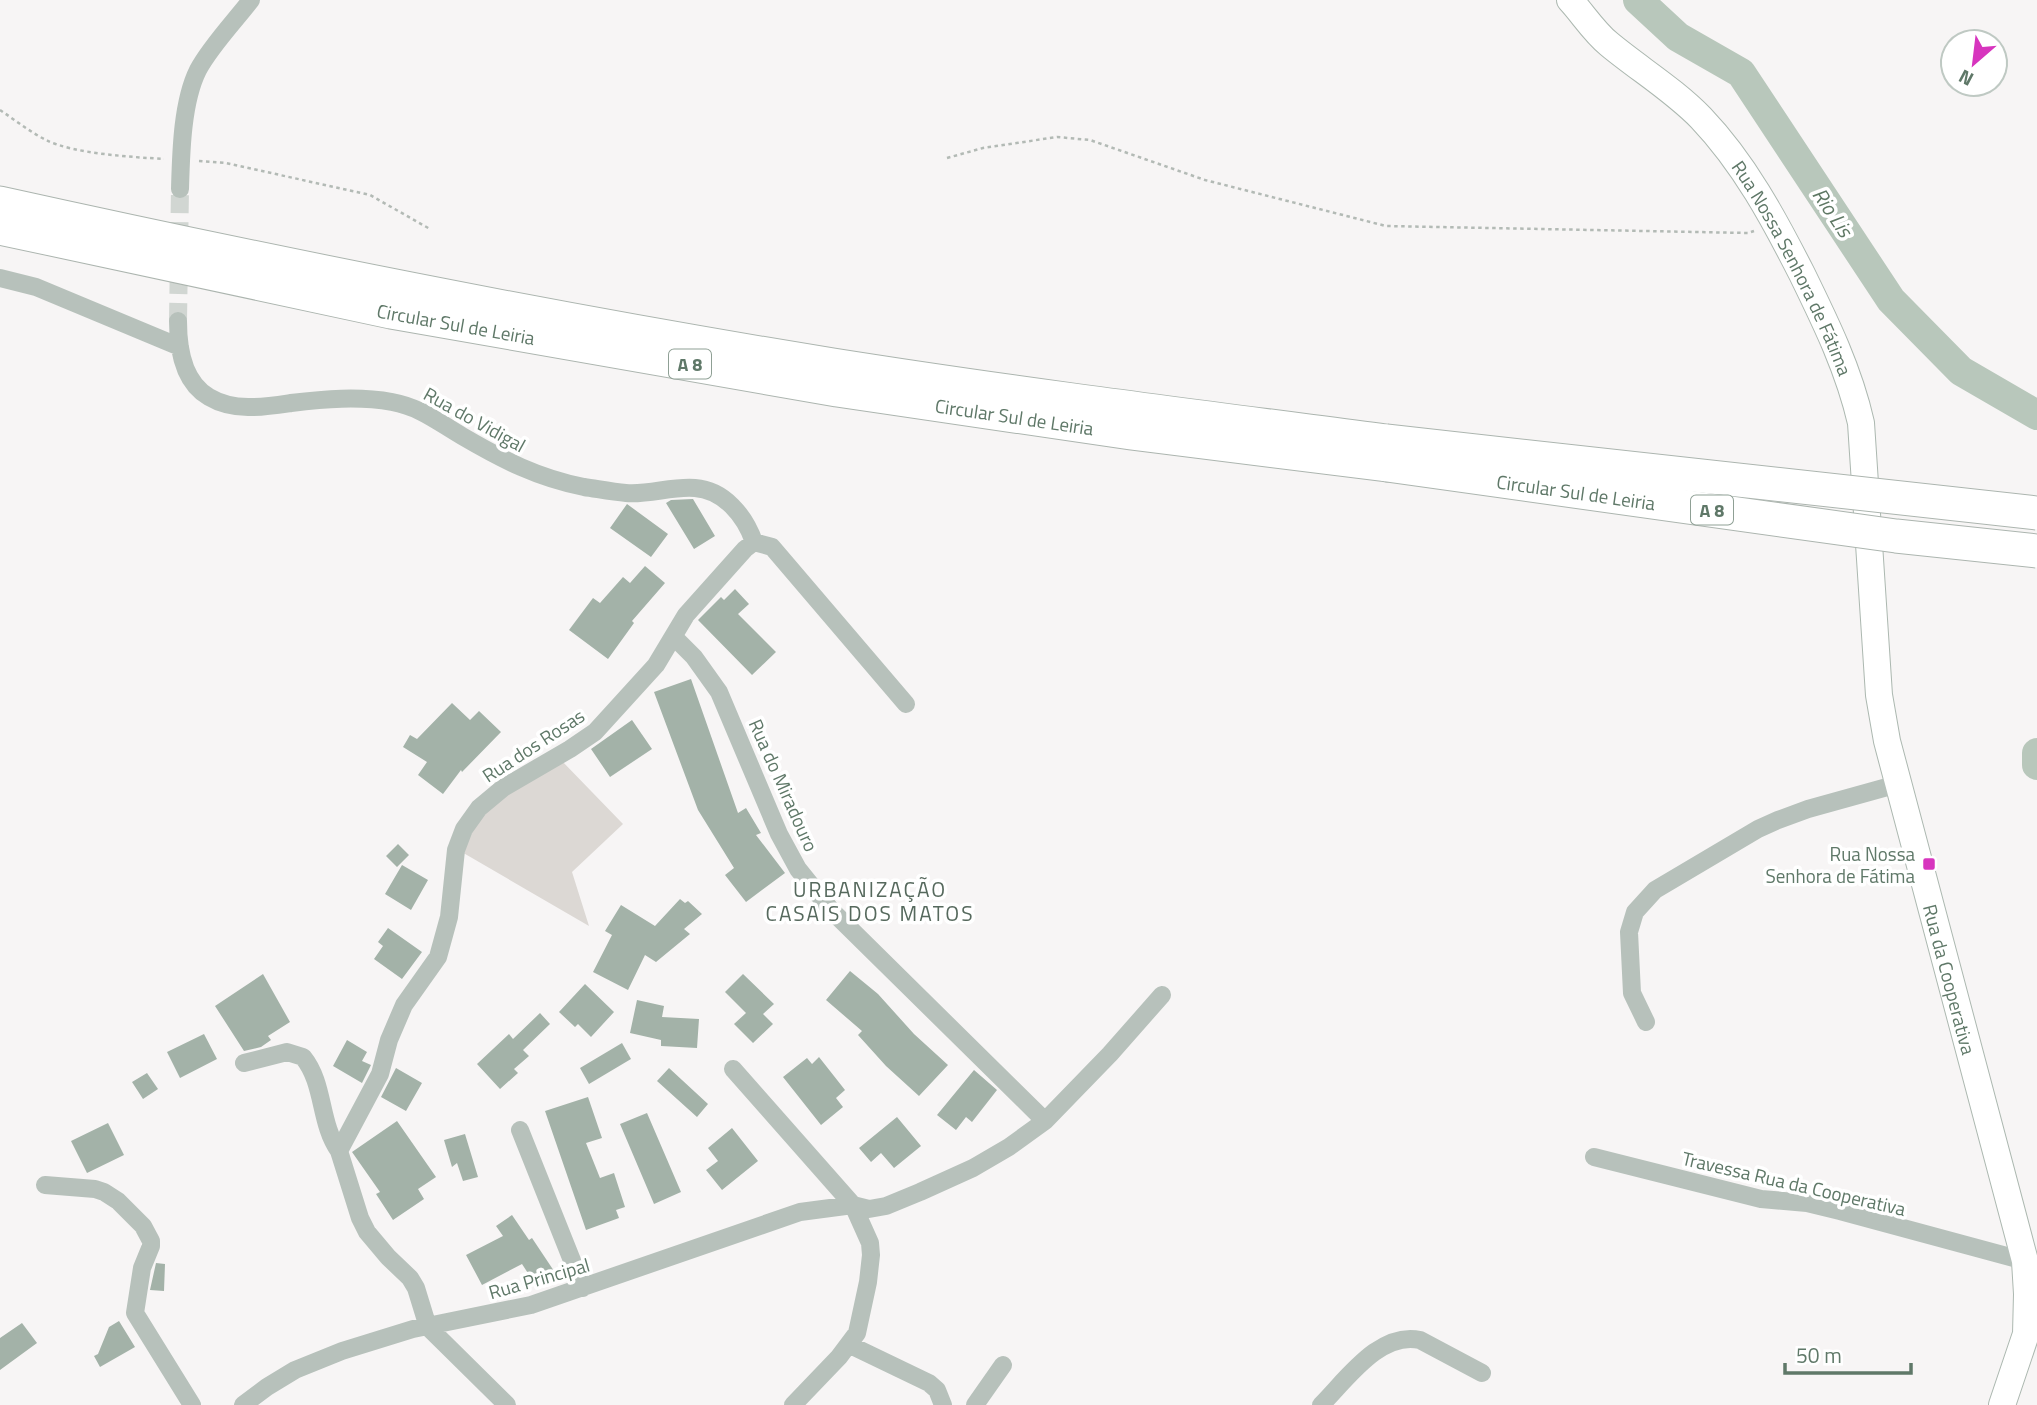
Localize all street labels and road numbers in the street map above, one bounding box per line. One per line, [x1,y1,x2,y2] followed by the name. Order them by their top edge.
[1725,154,1861,380] street label: Rua Nossa Senhora de Fátima
[374,295,538,352] street label: Circular Sul de Leiria
[669,350,711,378] road number: A 8
[419,379,531,459] street label: Rua do Vidigal
[933,390,1096,442] street label: Circular Sul de Leiria
[1495,466,1658,517] street label: Circular Sul de Leiria
[1691,496,1733,524] road number: A 8
[476,701,590,789] street label: Rua dos Rosas
[742,714,826,856] street label: Rua do Miradouro
[1916,901,1984,1058] street label: Rua da Cooperativa
[1679,1143,1909,1223] street label: Travessa Rua da Cooperativa
[485,1250,593,1306] street label: Rua Principal

